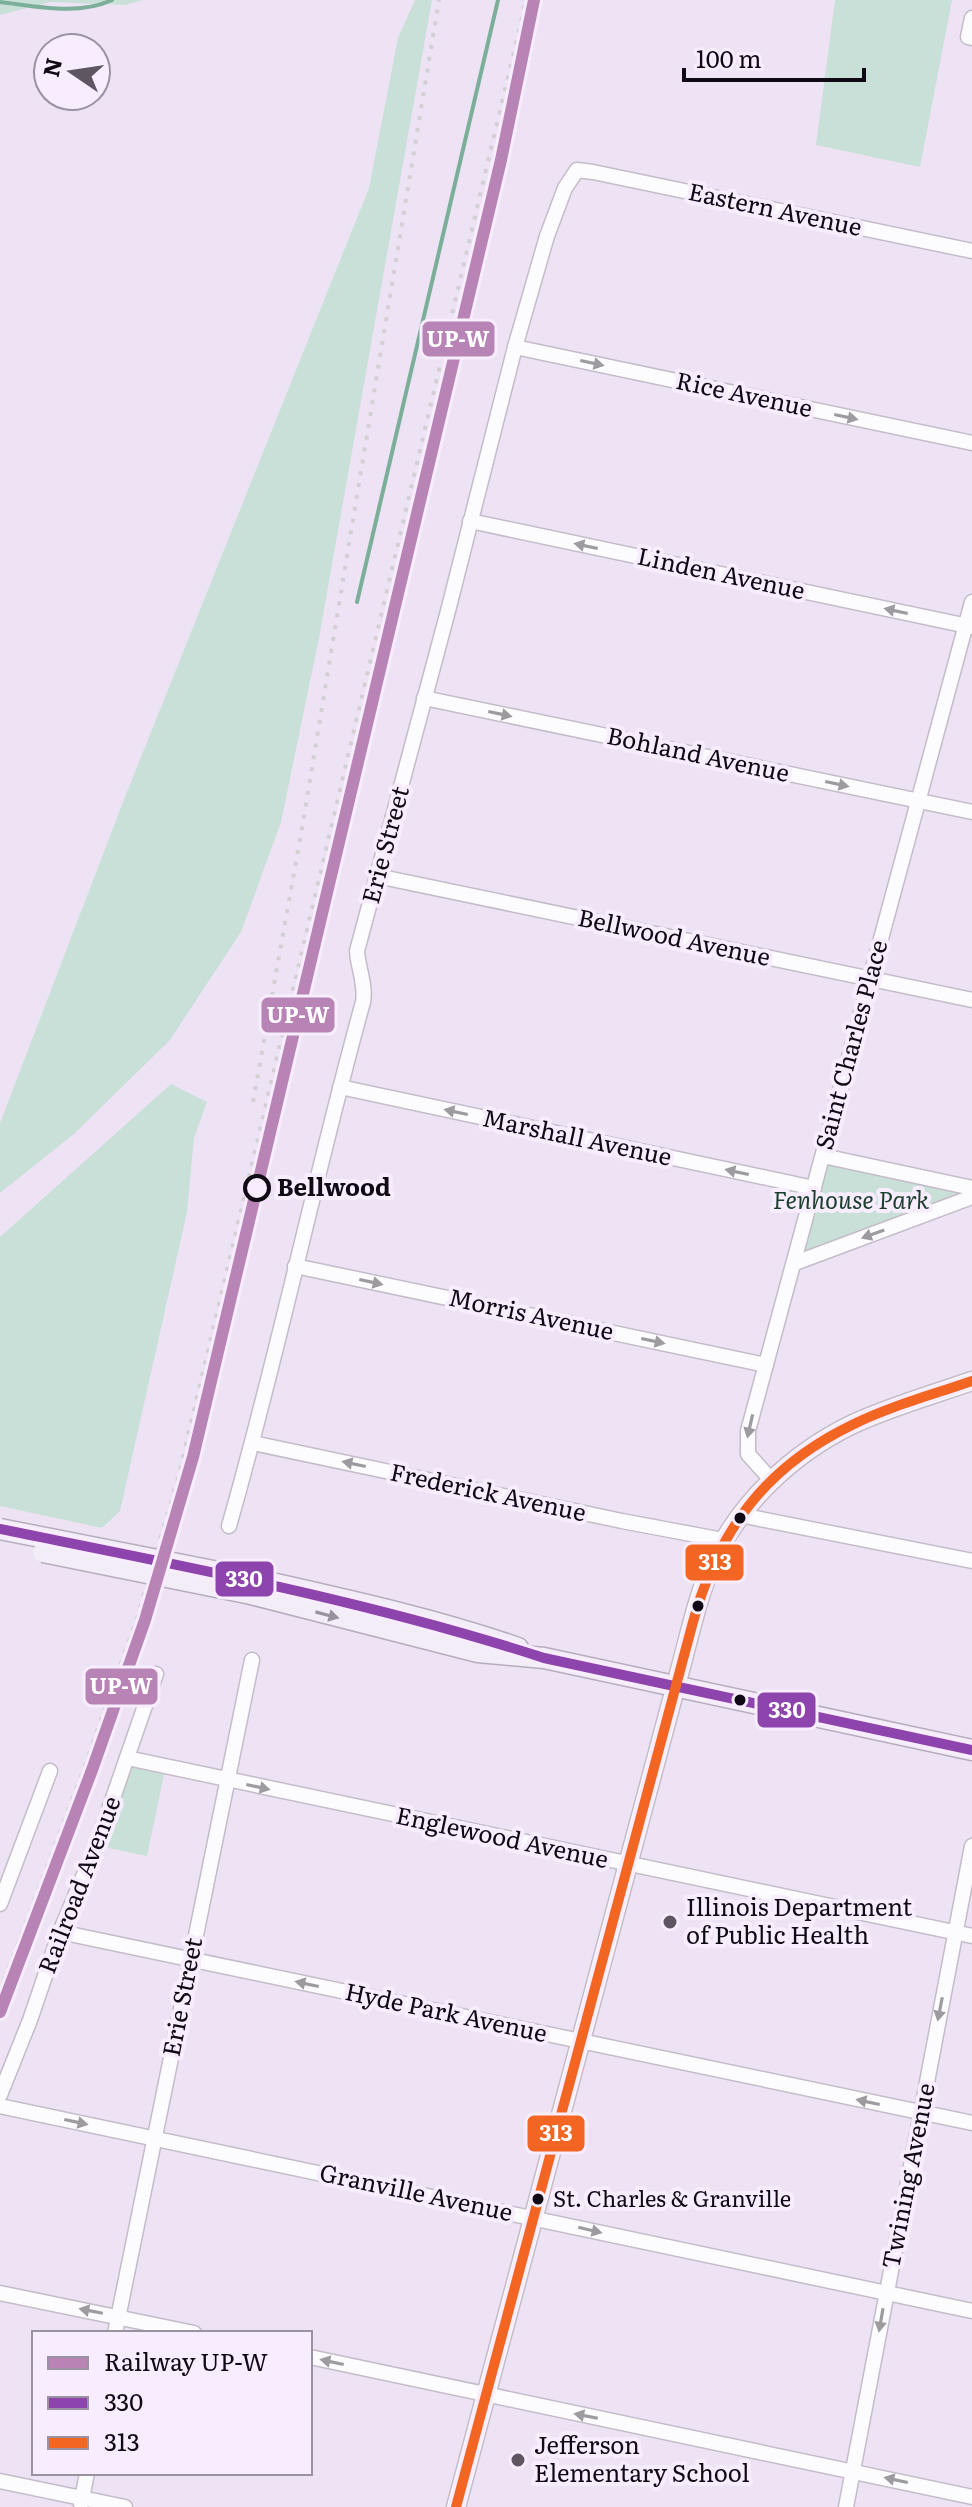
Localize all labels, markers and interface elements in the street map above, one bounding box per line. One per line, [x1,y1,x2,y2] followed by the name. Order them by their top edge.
[32,32,112,112] north arrow
[684,32,864,82] scale bar
[696,40,762,75] text: 100 m
[33,54,69,80] text: N
[685,172,866,243] street label: Eastern Avenue
[421,320,496,358] line badge: UP-W
[427,321,490,354] text: UP-W
[579,357,604,370] one-way arrow
[673,361,816,424] street label: Rice Avenue
[834,411,859,424] one-way arrow
[634,537,809,606] street label: Linden Avenue
[574,539,599,552] one-way arrow
[883,604,908,617] one-way arrow
[488,708,513,721] one-way arrow
[604,716,793,789] street label: Bohland Avenue
[825,779,850,791] one-way arrow
[351,781,416,907] street label: Erie Street
[575,898,774,973] street label: Bellwood Avenue
[805,936,894,1153] street label: Saint Charles Place
[260,996,336,1034] line badge: UP-W
[267,997,330,1030] text: UP-W
[480,1098,675,1173] street label: Marshall Avenue
[443,1105,468,1118] one-way arrow
[725,1165,750,1178] one-way arrow
[277,1168,391,1203] place label: Bellwood
[244,1175,270,1201] marker: Bellwood
[773,1181,930,1216] park label: Fenhouse Park
[860,1228,884,1241] one-way arrow
[359,1276,384,1289] one-way arrow
[446,1278,617,1347] street label: Morris Avenue
[641,1335,666,1347] one-way arrow
[743,1414,756,1439] one-way arrow
[387,1453,590,1528] street label: Frederick Avenue
[341,1457,366,1470] one-way arrow
[732,1510,748,1526] unlabelled marker
[684,1543,745,1582] line badge: 313
[698,1544,732,1577] text: 313
[214,1560,275,1598] line badge: 330
[225,1561,263,1594] text: 330
[690,1598,706,1614] unlabelled marker
[314,1609,339,1621] one-way arrow
[84,1667,159,1706] line badge: UP-W
[90,1668,153,1701] text: UP-W
[756,1691,817,1729] line badge: 330
[732,1692,748,1708] unlabelled marker
[768,1692,806,1725] text: 330
[246,1781,271,1794] one-way arrow
[28,1790,128,1978] street label: Railroad Avenue
[393,1796,612,1875] street label: Englewood Avenue
[686,1888,912,1951] place label: Illinois Department of Public Health
[661,1913,679,1931] marker: Illinois Department of Public Health
[152,1934,209,2059] street label: Erie Street
[342,1972,551,2049] street label: Hyde Park Avenue
[294,1977,319,1990] one-way arrow
[934,1997,946,2022] one-way arrow
[871,2080,942,2271] street label: Twining Avenue
[856,2095,881,2107] one-way arrow
[526,2114,586,2153] line badge: 313
[539,2115,573,2148] text: 313
[64,2116,89,2129] one-way arrow
[317,2153,516,2228] street label: Granville Avenue
[553,2181,791,2214] place label: St. Charles & Granville
[530,2191,546,2207] marker: St. Charles & Granville
[578,2224,603,2237] one-way arrow
[78,2305,103,2317] one-way arrow
[875,2308,887,2333] one-way arrow
[32,2331,312,2475] legend
[104,2343,268,2378] text: Railway UP-W
[319,2355,344,2368] one-way arrow
[104,2383,143,2418] text: 330
[574,2409,599,2422] one-way arrow
[104,2423,140,2458] text: 313
[534,2426,750,2489] place label: Jefferson Elementary School
[509,2451,527,2469] marker: Jefferson Elementary School
[883,2473,908,2486] one-way arrow

